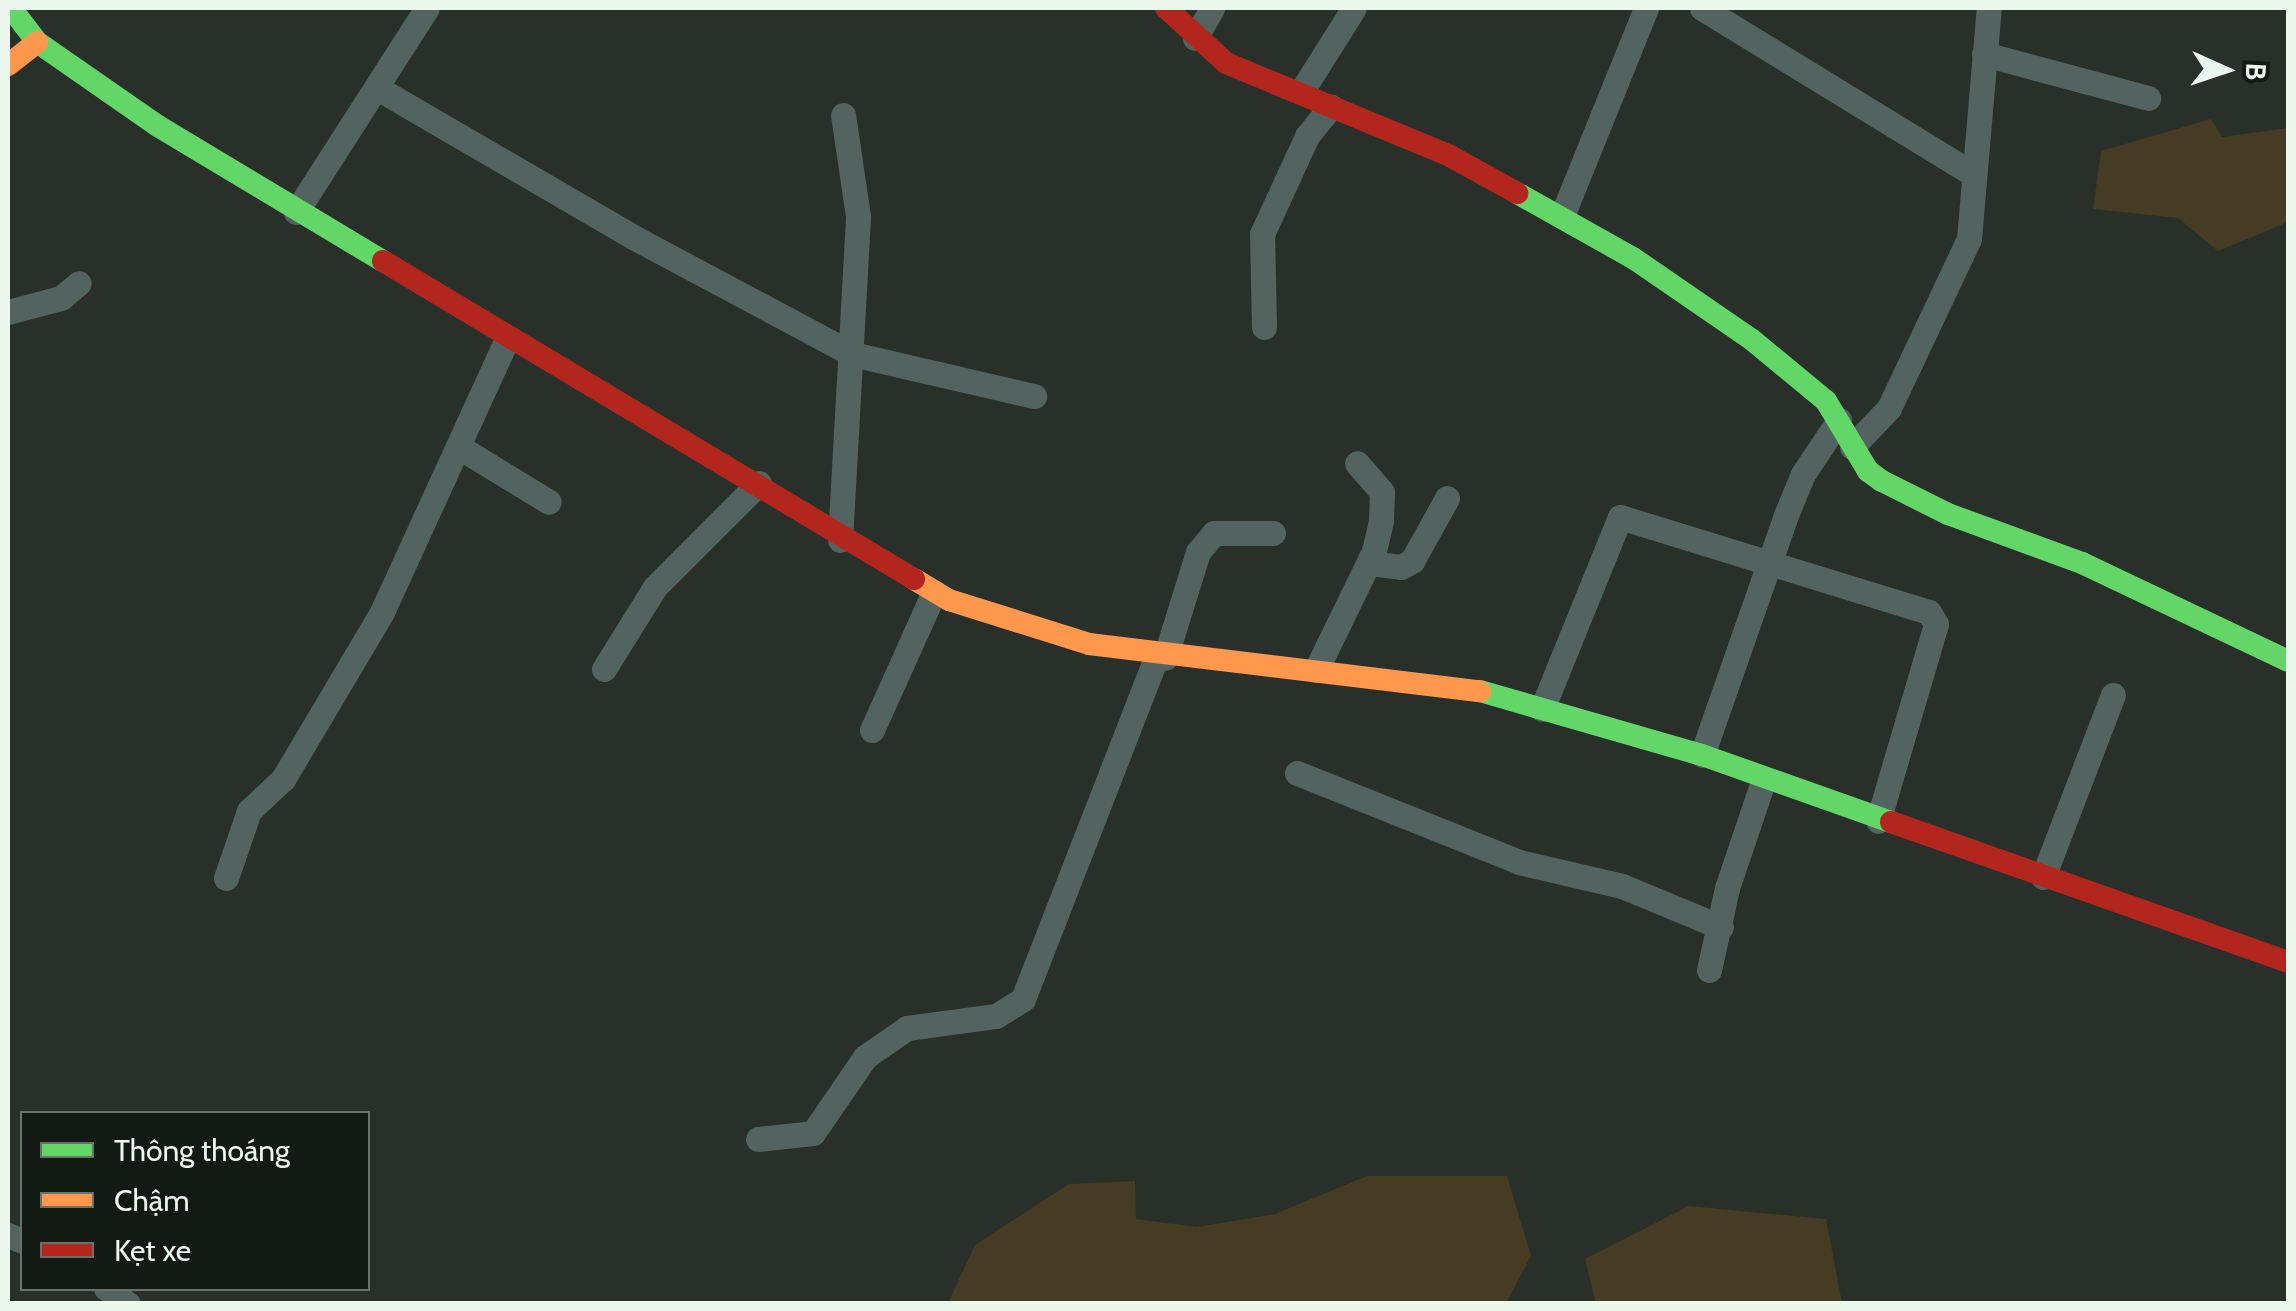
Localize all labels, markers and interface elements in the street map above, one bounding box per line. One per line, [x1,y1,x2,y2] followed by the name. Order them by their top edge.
[2176,20,2276,120] north arrow
[2239,62,2273,81] text: B
[20,1111,370,1291] legend
[114,1132,290,1169] text: Thông thoáng
[114,1182,189,1219] text: Chậm
[114,1232,191,1269] text: Kẹt xe

